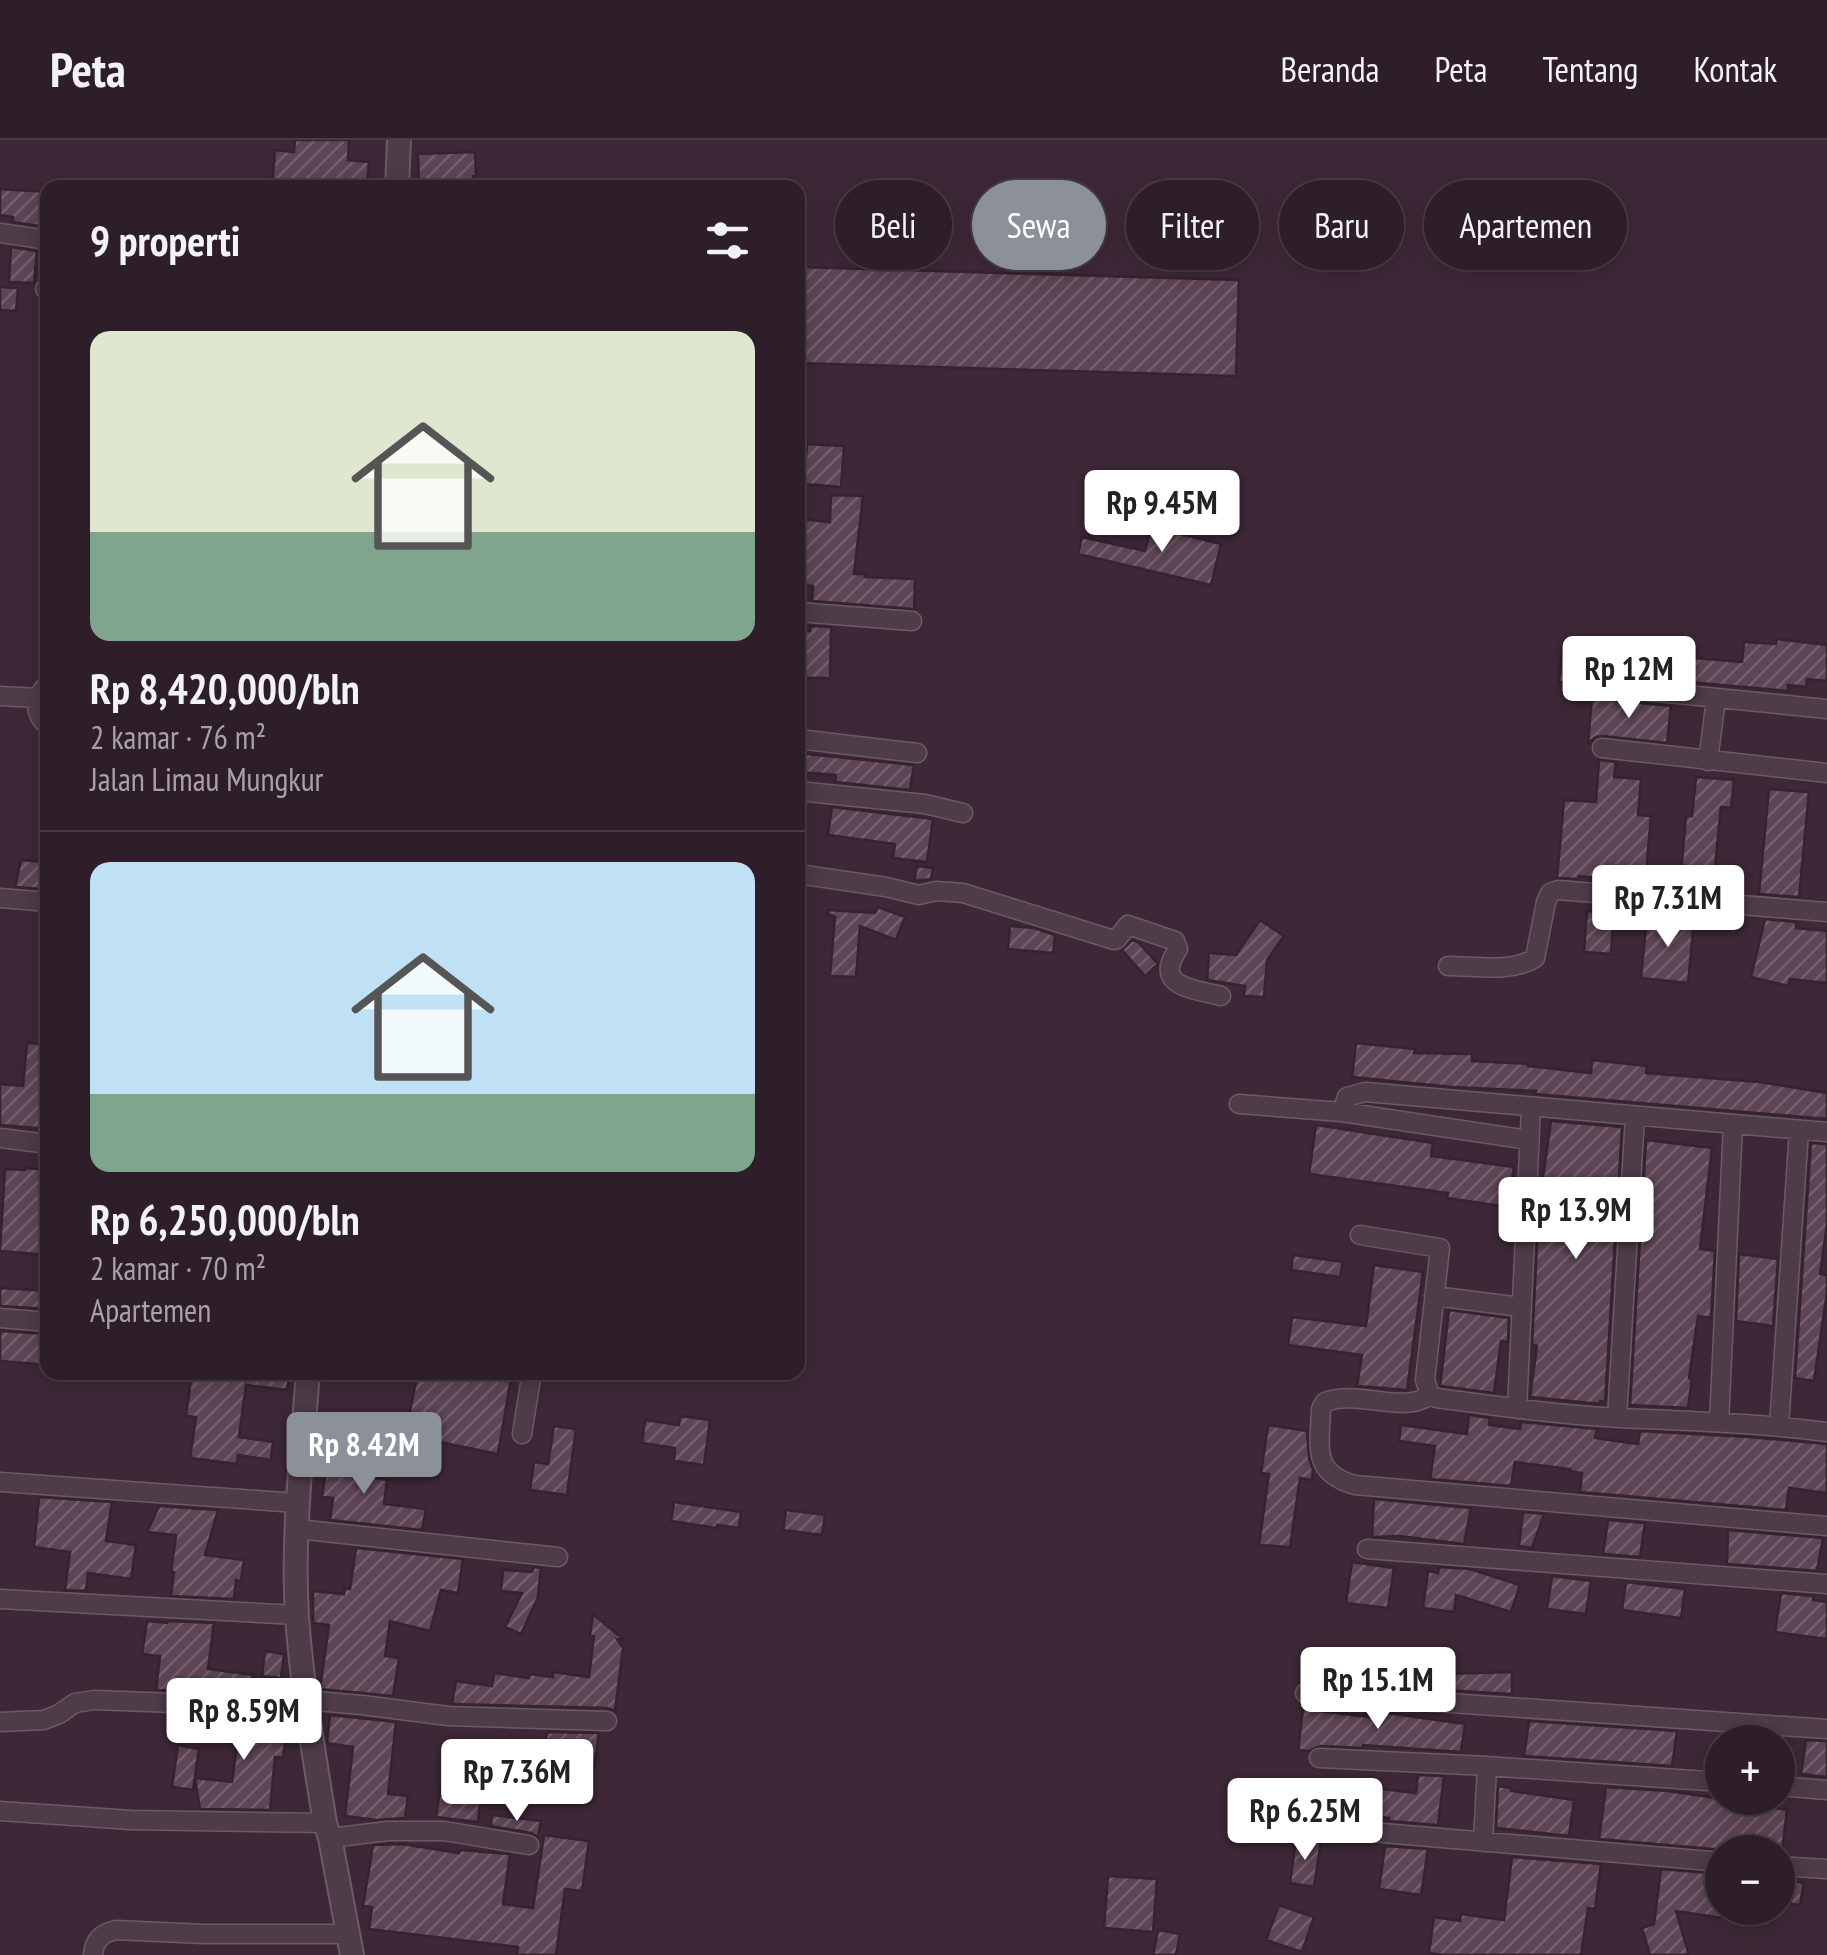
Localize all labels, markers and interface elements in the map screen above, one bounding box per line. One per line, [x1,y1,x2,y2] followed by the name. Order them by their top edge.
[50,38,126,100] text: Peta
[1281,46,1380,92] text: Beranda
[1435,46,1487,92] text: Peta
[1542,46,1638,92] text: Tentang
[1693,46,1777,92] text: Kontak
[835,180,952,270] chip: Beli
[972,180,1106,270] chip: Sewa
[1126,180,1259,270] chip: Filter
[1279,180,1404,270] chip: Baru
[1424,180,1627,270] chip: Apartemen
[90,213,240,268] text: 9 properti
[700,213,755,268] icon: filters
[333,396,513,576] icon: home
[1059,470,1265,555] pin: Rp 9.45M
[1107,481,1217,523] text: Rp 9.45M
[1548,636,1710,721] pin: Rp 12M
[1585,647,1673,689] text: Rp 12M
[90,661,360,716] text: Rp 8,420,000/bln
[90,716,266,758] text: 2 kamar · 76 m²
[90,758,323,800] text: Jalan Limau Mungkur
[1565,865,1771,950] pin: Rp 7.31M
[1614,876,1722,918] text: Rp 7.31M
[333,927,513,1107] icon: home
[1473,1177,1679,1262] pin: Rp 13.9M
[1521,1188,1631,1230] text: Rp 13.9M
[90,1192,360,1247] text: Rp 6,250,000/bln
[90,1247,266,1289] text: 2 kamar · 70 m²
[90,1289,211,1331] text: Apartemen
[261,1412,467,1497] pin: Rp 8.42M
[309,1423,419,1465] text: Rp 8.42M
[1275,1647,1481,1732] pin: Rp 15.1M
[1323,1658,1433,1700] text: Rp 15.1M
[141,1678,347,1763] pin: Rp 8.59M
[189,1689,299,1731] text: Rp 8.59M
[1705,1725,1795,1925] map controls
[1705,1725,1795,1815] button: +
[414,1739,620,1824] pin: Rp 7.36M
[463,1750,571,1792] text: Rp 7.36M
[1202,1778,1408,1863] pin: Rp 6.25M
[1250,1789,1360,1831] text: Rp 6.25M
[1705,1835,1795,1925] button: −

